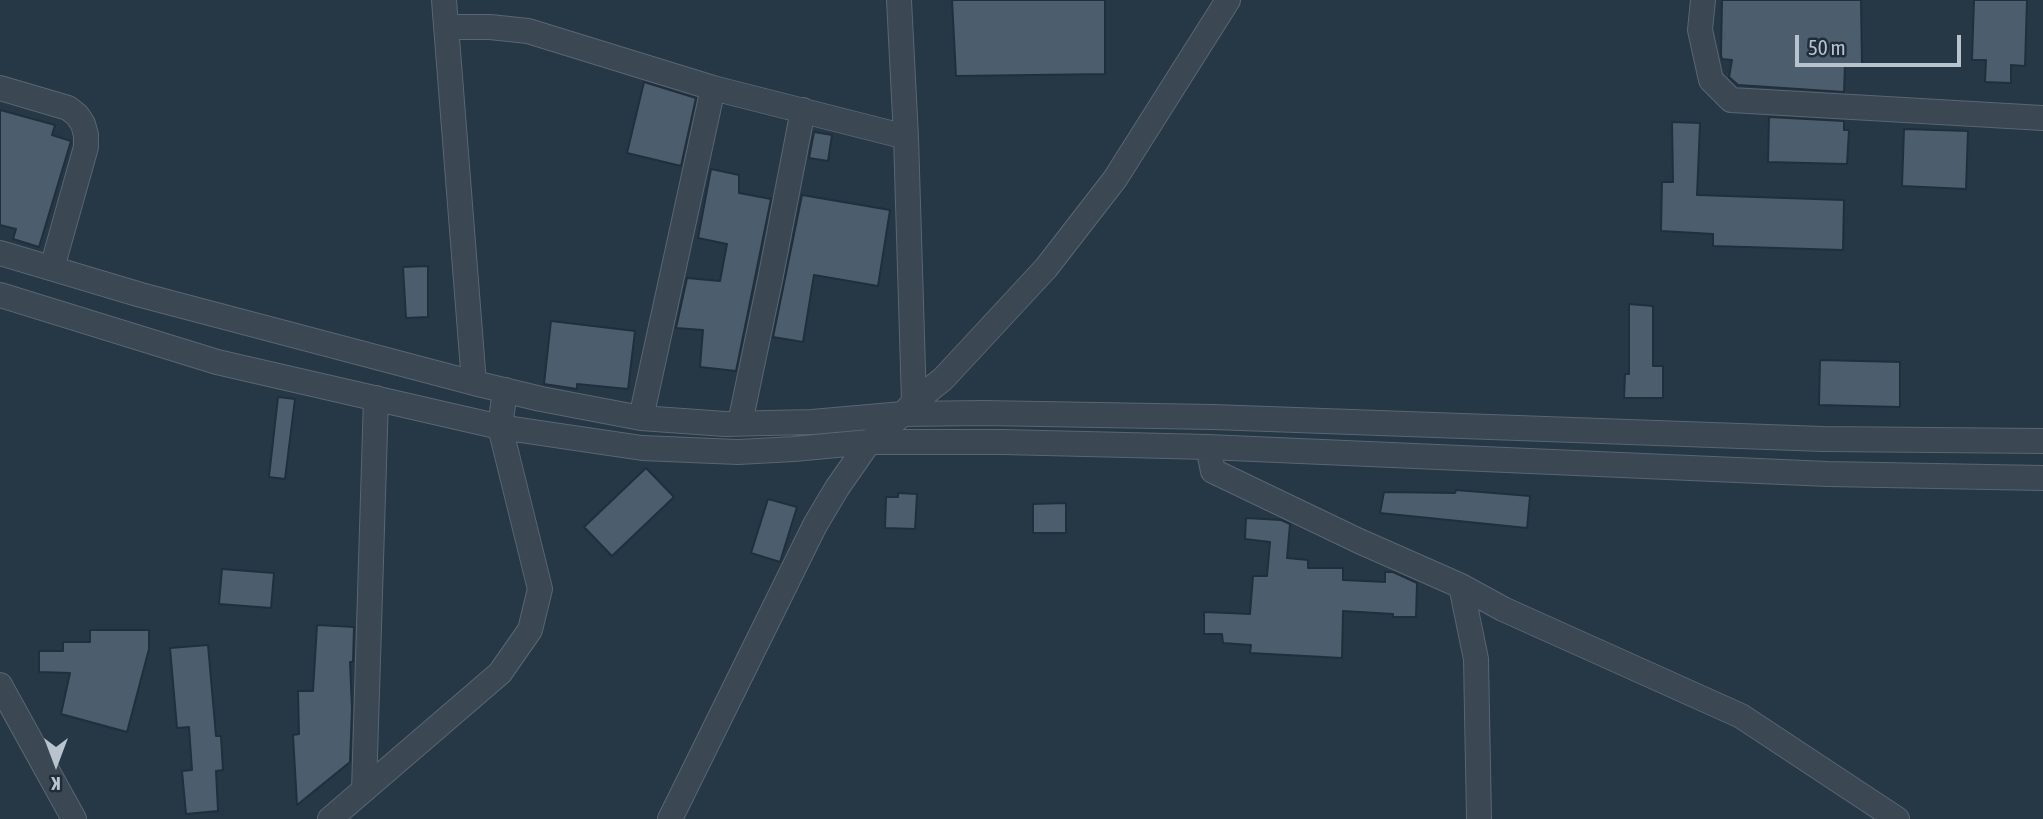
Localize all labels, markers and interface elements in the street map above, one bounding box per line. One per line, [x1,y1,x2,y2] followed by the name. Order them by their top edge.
[1798,21,1964,65] scale bar
[1808,35,1846,59] text: 50 m
[21,728,91,798] north arrow
[51,773,61,795] text: K

